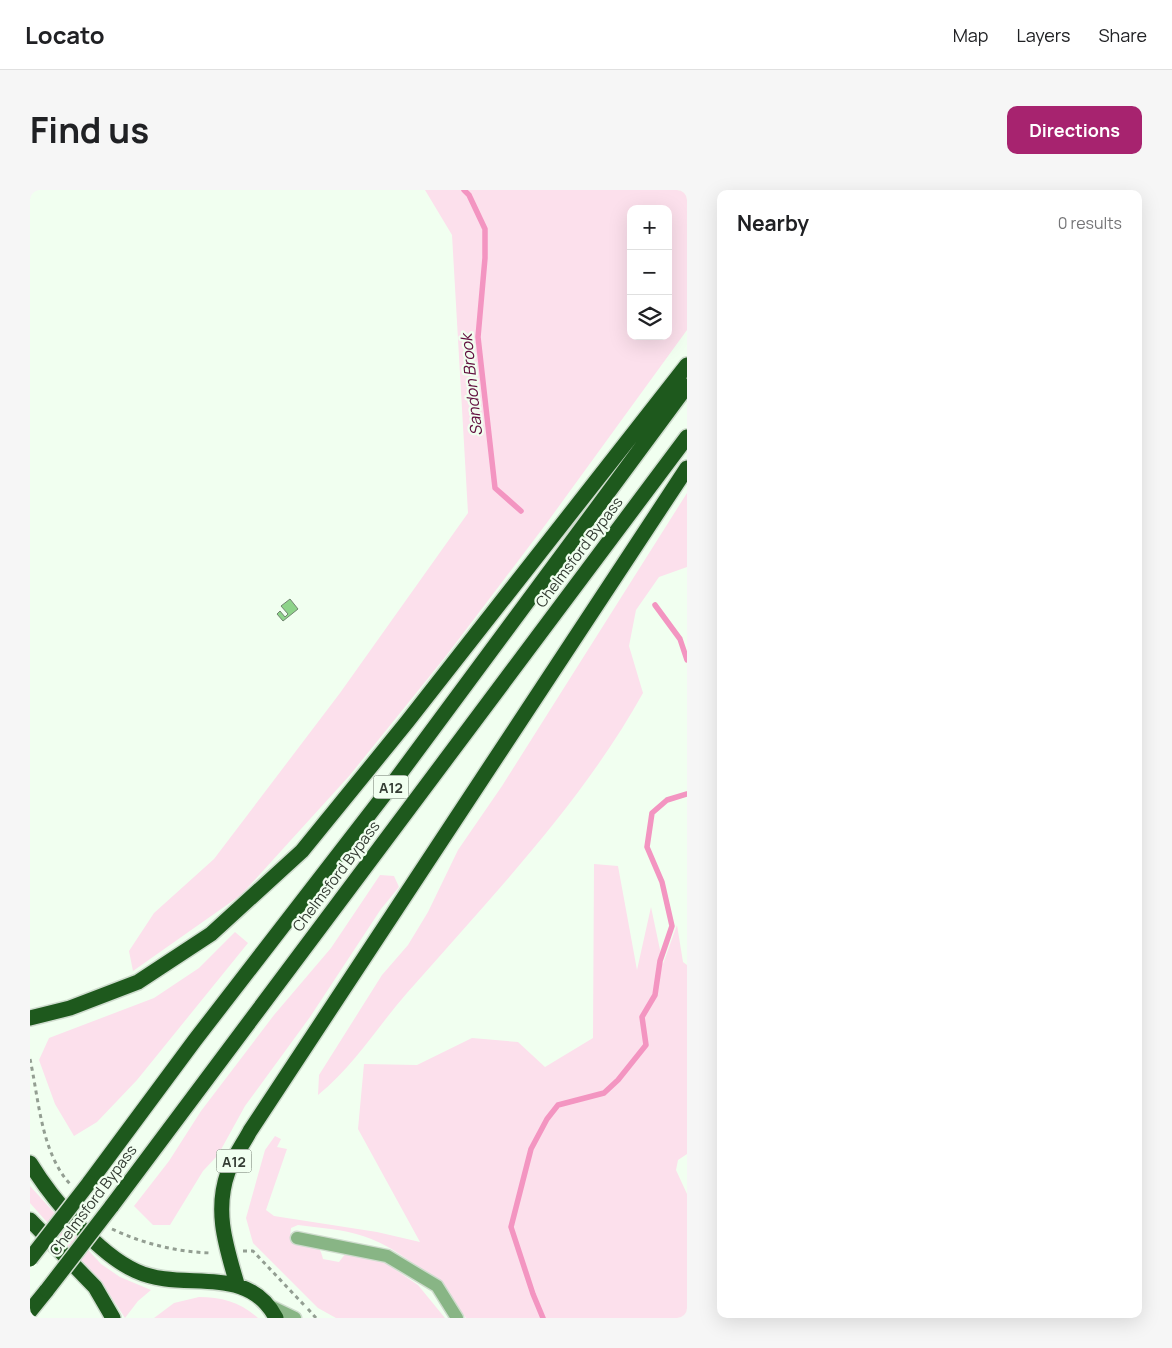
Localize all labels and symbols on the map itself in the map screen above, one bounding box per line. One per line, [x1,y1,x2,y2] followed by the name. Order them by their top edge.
[455,331,487,437] water label: Sandon Brook
[530,492,628,612] street label: Chelmsford Bypass
[374,776,408,798] road number: A12
[287,816,385,936] street label: Chelmsford Bypass
[44,1140,142,1260] street label: Chelmsford Bypass
[216,1149,252,1172] road number: A12

